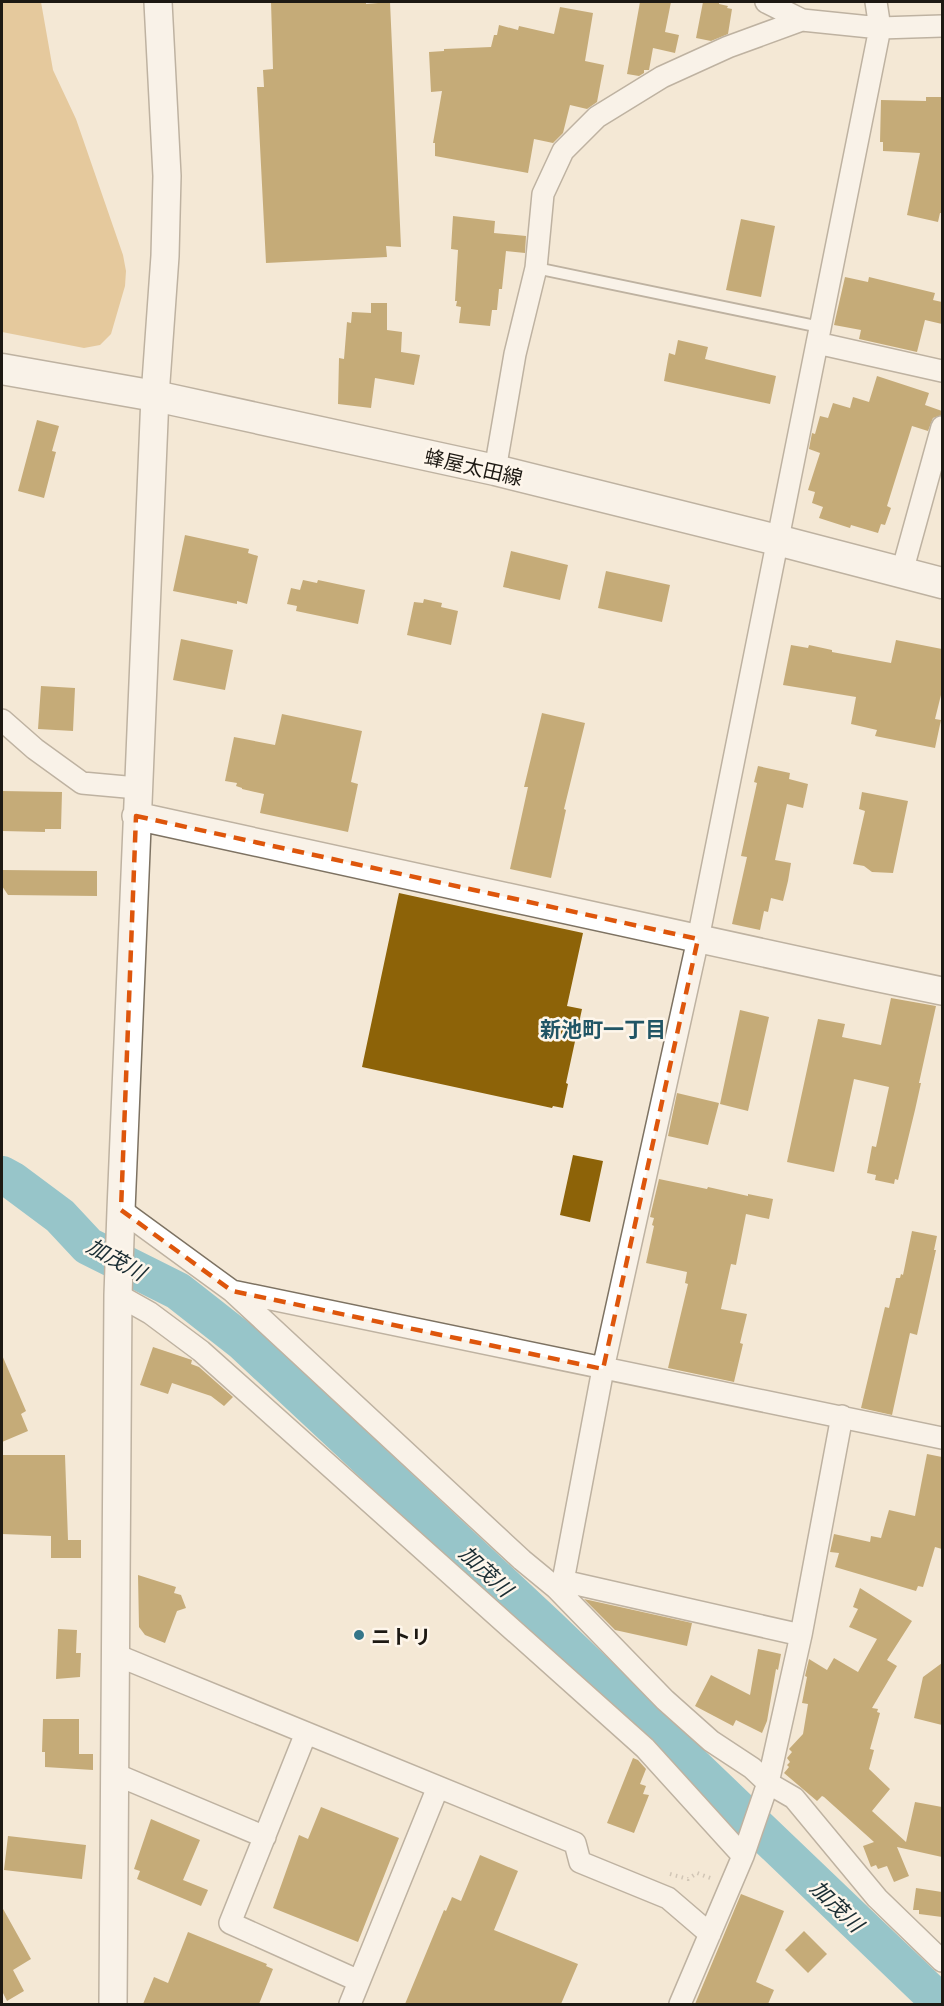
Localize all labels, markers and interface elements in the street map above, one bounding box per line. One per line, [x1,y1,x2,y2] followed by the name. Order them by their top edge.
[422,441,526,491] street label: 蜂屋太田線
[540,1013,666,1043] district label: 新池町一丁目
[82,1230,154,1287] water label: 加茂川
[454,1538,522,1604] water label: 加茂川
[371,1621,431,1650] place label: ニトリ
[352,1628,366,1642] marker: ニトリ
[805,1872,873,1939] water label: 加茂川

